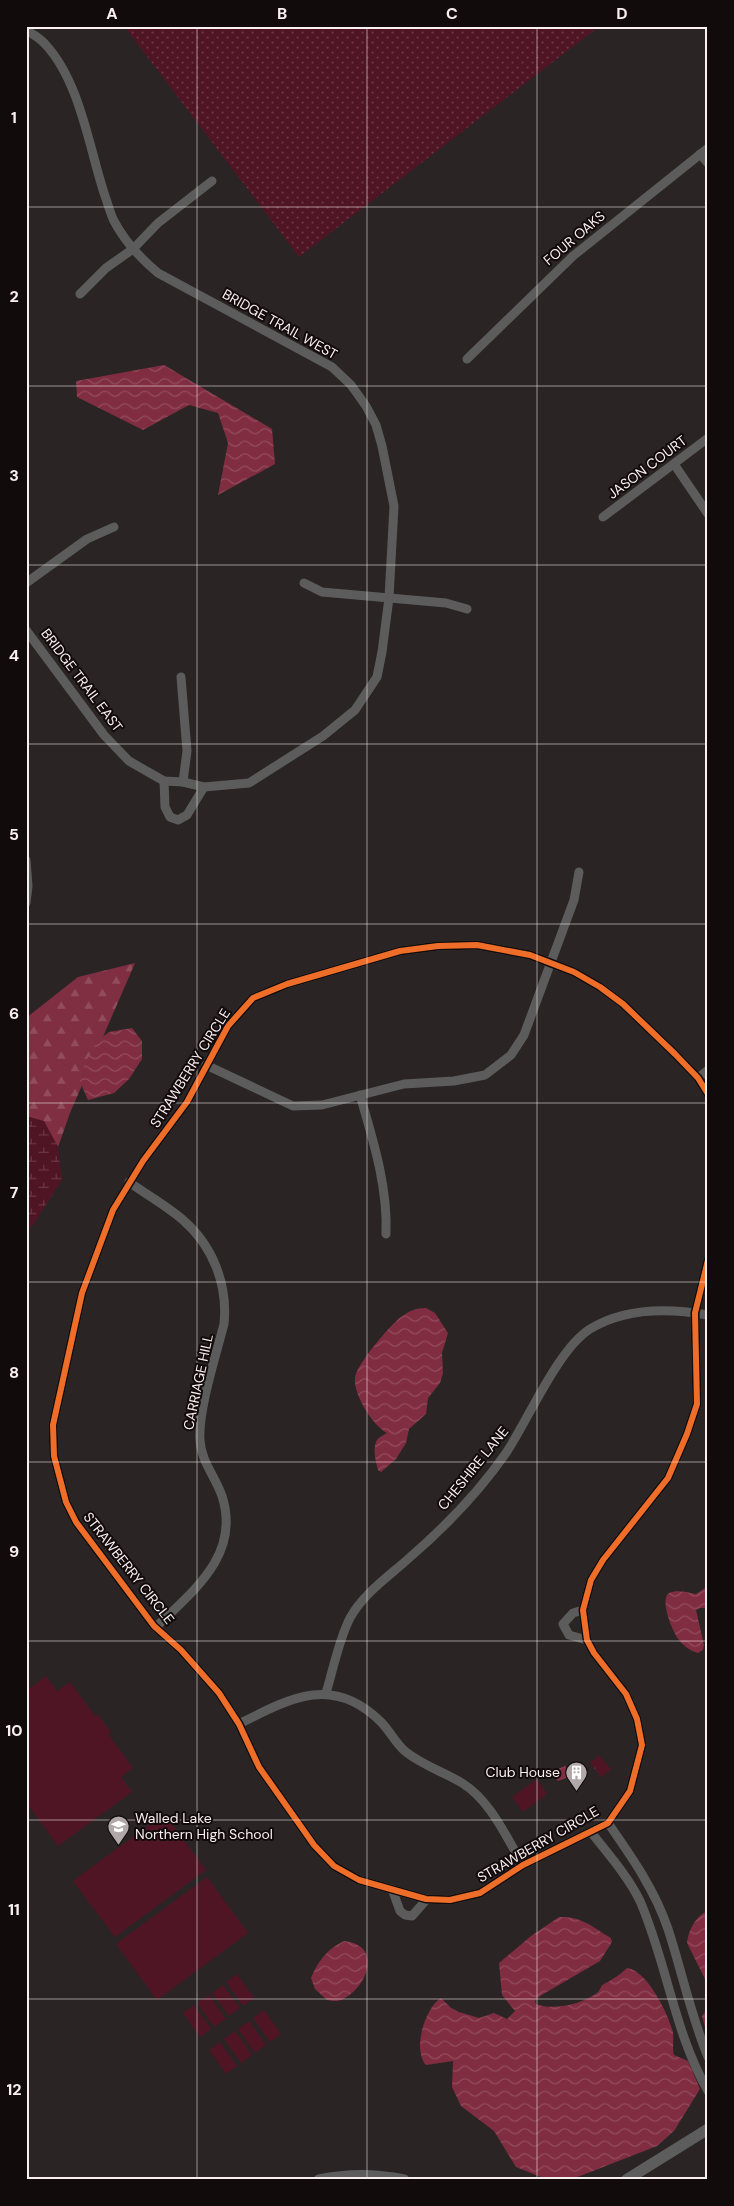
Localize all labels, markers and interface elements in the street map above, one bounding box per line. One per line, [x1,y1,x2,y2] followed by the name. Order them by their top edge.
[106,3,118,24] text: A
[277,3,287,24] text: B
[446,3,458,24] text: C
[616,3,628,24] text: D
[11,107,17,128] text: 1
[539,207,609,269] street label: FOUR OAKS
[219,285,341,363] street label: BRIDGE TRAIL WEST
[9,286,19,307] text: 2
[604,431,690,503] street label: JASON COURT
[9,465,19,486] text: 3
[37,625,127,735] street label: BRIDGE TRAIL EAST
[9,645,19,666] text: 4
[9,824,19,845] text: 5
[9,1003,19,1024] text: 6
[146,1005,234,1131] street label: STRAWBERRY CIRCLE
[10,1182,19,1203] text: 7
[179,1332,217,1432] street label: CARRIAGE HILL
[9,1362,19,1383] text: 8
[434,1422,512,1514] street label: CHESHIRE LANE
[80,1508,178,1628] street label: STRAWBERRY CIRCLE
[9,1541,19,1562] text: 9
[5,1720,23,1741] text: 10
[564,1760,588,1791] building icon: Club House
[485,1763,560,1781] place label: Club House
[474,1802,602,1886] street label: STRAWBERRY CIRCLE
[135,1809,273,1843] place label: Walled Lake Northern High School
[107,1814,131,1845] school or university icon: Walled Lake Northern High School
[8,1899,20,1920] text: 11
[6,2079,22,2100] text: 12

